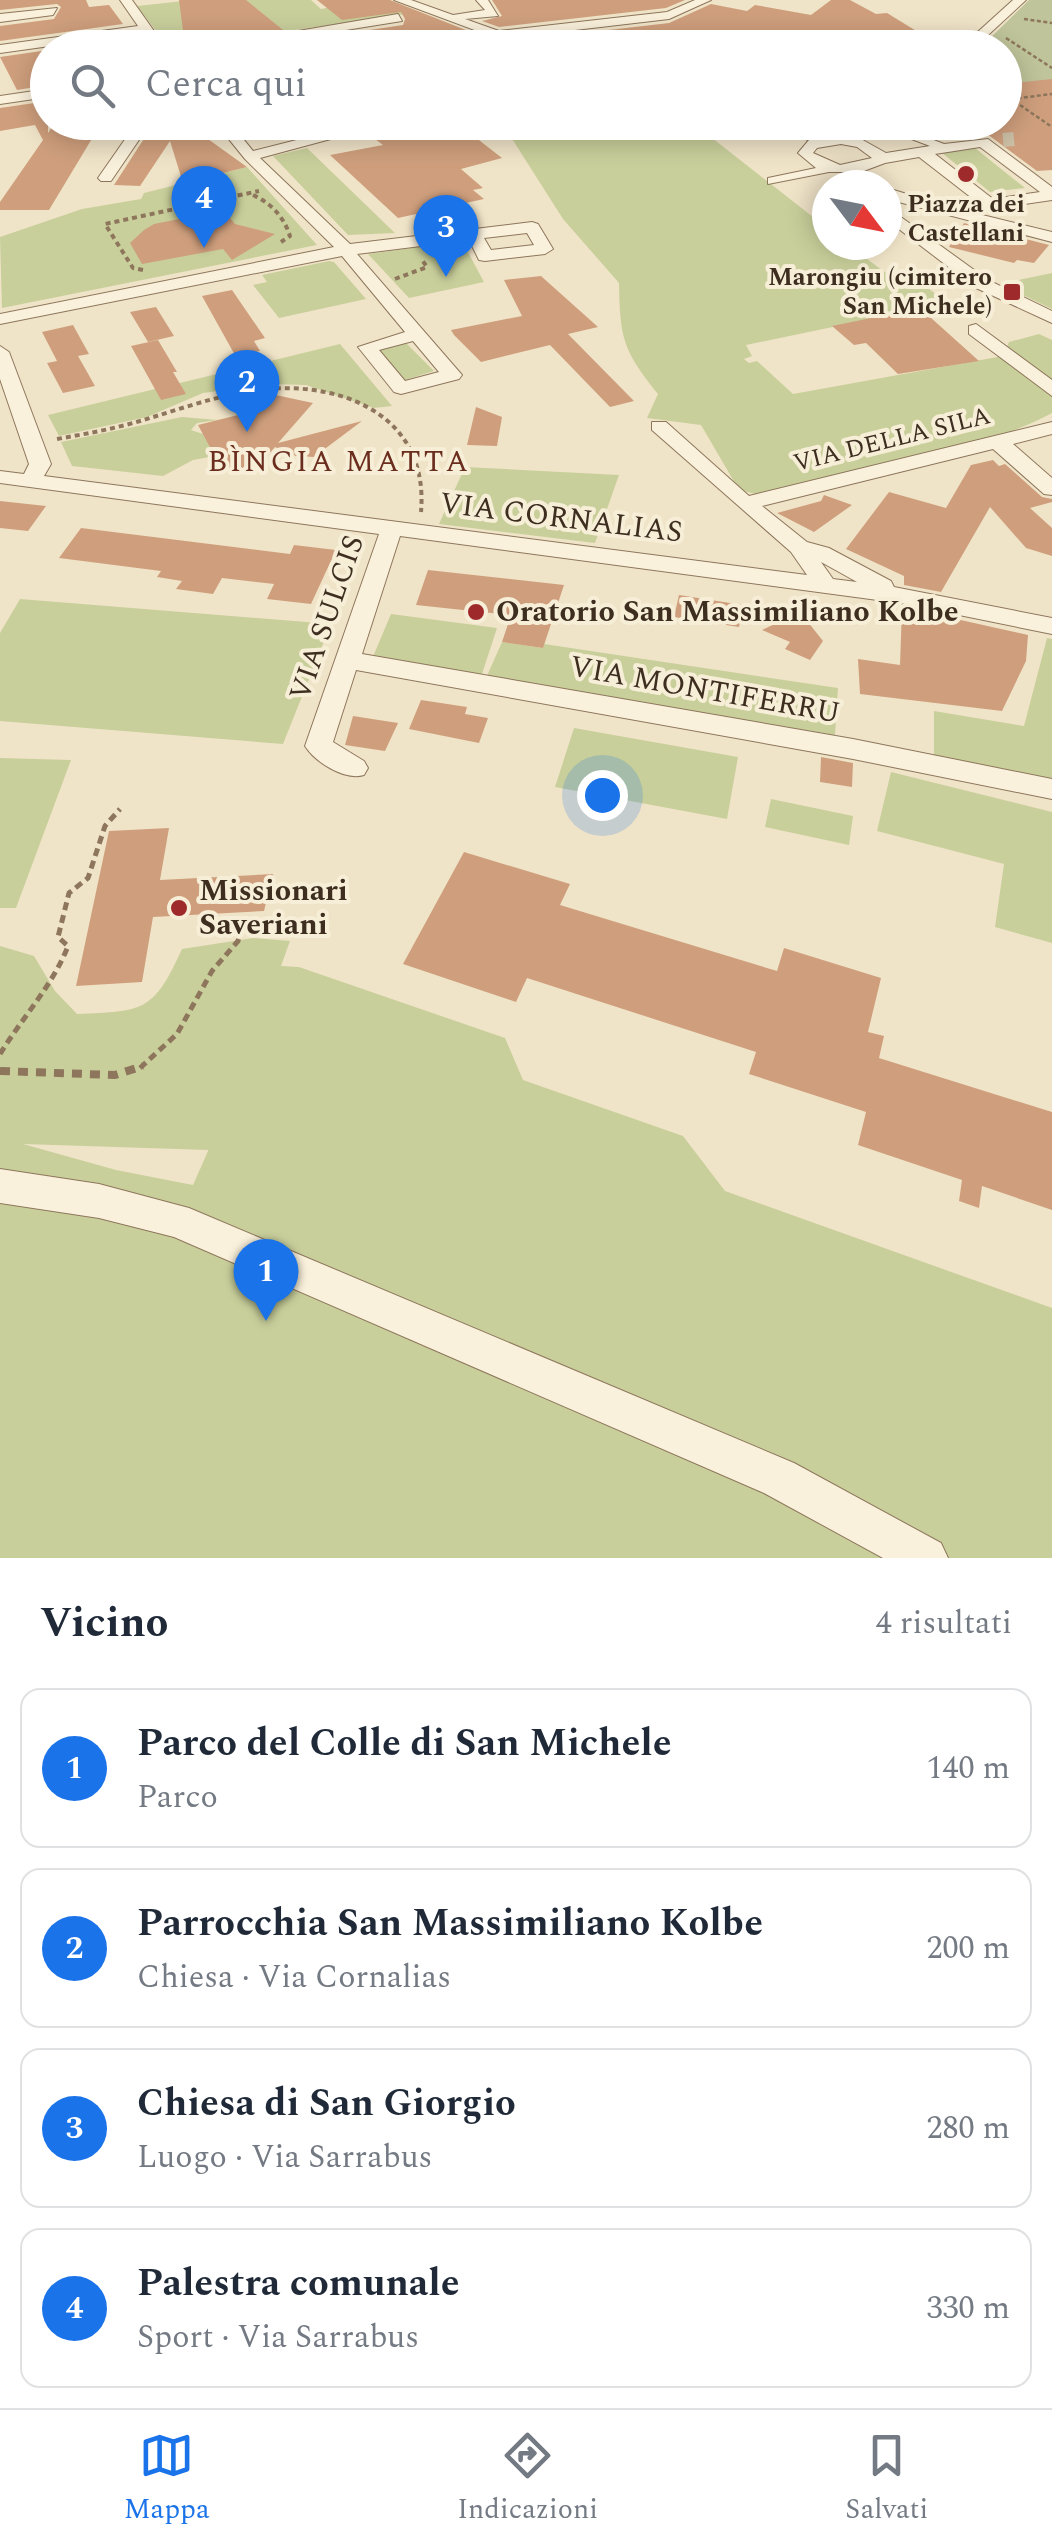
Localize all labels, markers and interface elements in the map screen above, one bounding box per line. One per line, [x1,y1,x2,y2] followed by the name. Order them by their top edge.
[30,30,1022,140] search box
[145,56,307,114] text: Cerca qui
[65,58,120,113] icon: search
[955,163,977,185] marker: Piazza dei Castellani
[172,166,236,248] pin: 4
[812,170,902,260] north arrow
[907,186,1025,253] place label: Piazza dei Castellani
[414,194,478,277] pin: 3
[768,259,992,326] place label: Marongiu (cimitero San Michele)
[1001,281,1023,303] marker: Marongiu (cimitero San Michele)
[214,350,280,432] pin: 2
[789,397,995,483] street label: VIA DELLA SILA
[208,439,470,485] district label: BÌNGIA MATTA
[437,480,685,556] street label: VIA CORNALIAS
[277,529,377,707] street label: VIA SULCIS
[496,589,959,635] place label: Oratorio San Massimiliano Kolbe
[465,601,487,623] marker: Oratorio San Massimiliano Kolbe
[566,644,844,736] street label: VIA MONTIFERRU
[577,770,628,821] your location
[199,868,348,948] place label: Missionari Saveriani
[168,897,190,919] marker: Missionari Saveriani
[234,1238,298,1321] pin: 1
[40,1592,169,1655] text: Vicino
[876,1599,1012,1648] text: 4 risultati
[137,1715,672,1773] text: Parco del Colle di San Michele
[66,1744,83,1793] text: 1
[926,1744,1010,1793] text: 140 m
[137,1773,218,1822] text: Parco
[137,1895,763,1953] text: Parrocchia San Massimiliano Kolbe
[66,1924,83,1973] text: 2
[926,1924,1010,1973] text: 200 m
[137,1953,451,2002] text: Chiesa · Via Cornalias
[137,2075,516,2133] text: Chiesa di San Giorgio
[66,2104,83,2153] text: 3
[926,2104,1010,2153] text: 280 m
[137,2133,432,2182] text: Luogo · Via Sarrabus
[137,2255,460,2313] text: Palestra comunale
[66,2284,83,2333] text: 4
[926,2284,1010,2333] text: 330 m
[137,2313,419,2362] text: Sport · Via Sarrabus
[124,2428,210,2531] tab: Mappa
[457,2428,598,2531] tab: Indicazioni
[845,2428,928,2531] tab: Salvati

